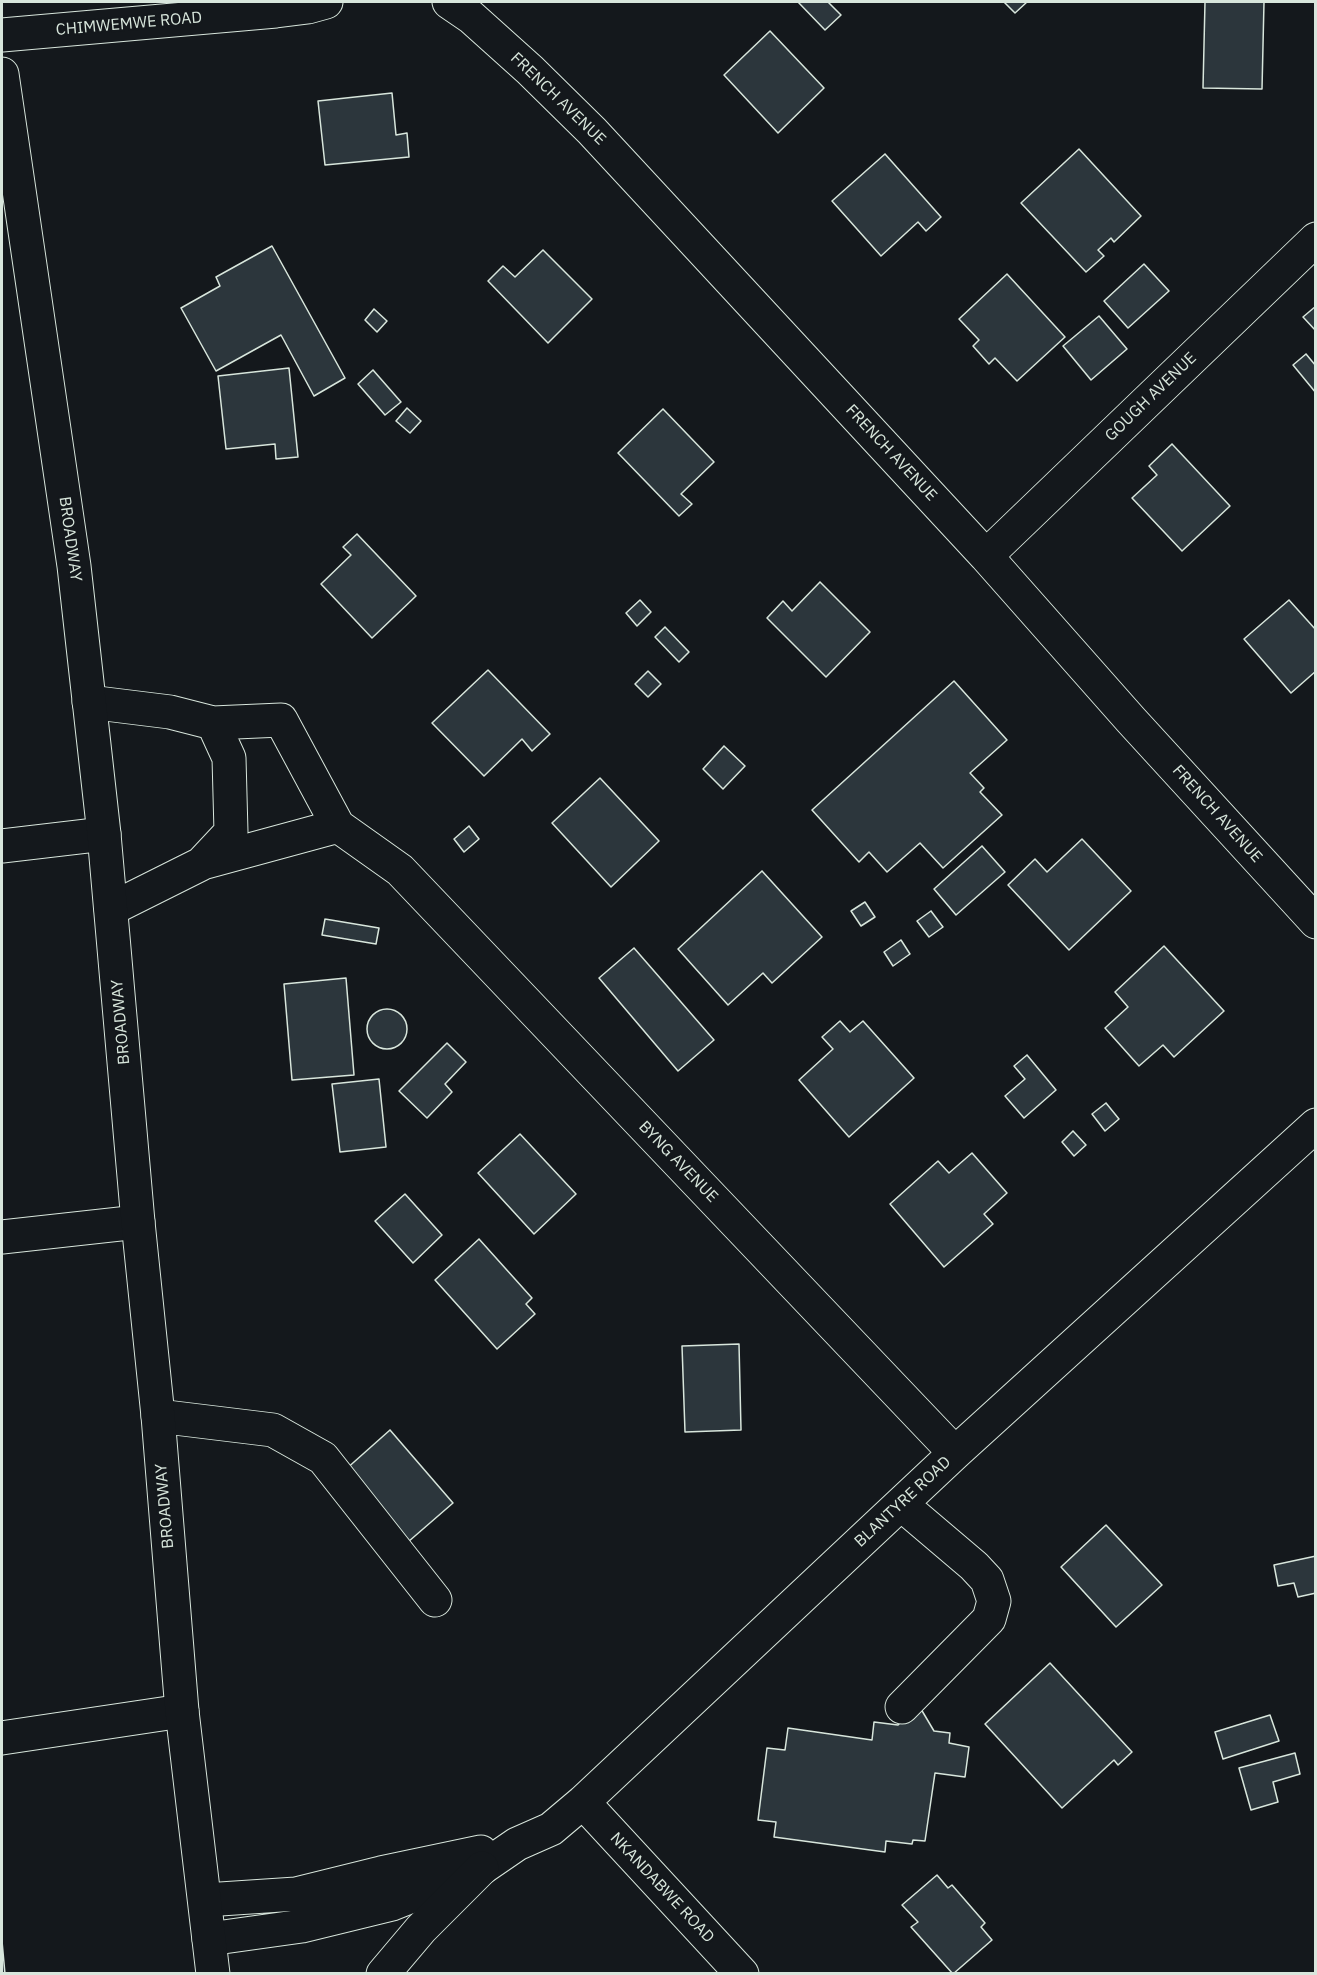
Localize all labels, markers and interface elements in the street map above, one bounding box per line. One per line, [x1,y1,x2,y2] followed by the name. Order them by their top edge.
[55,8,203,40] street label: CHIMWEMWE ROAD
[506,49,610,149] street label: FRENCH AVENUE
[1101,349,1201,445] street label: GOUGH AVENUE
[841,401,941,505] street label: FRENCH AVENUE
[55,495,85,583] street label: BROADWAY
[1168,761,1266,867] street label: FRENCH AVENUE
[108,978,134,1066] street label: BROADWAY
[634,1117,722,1207] street label: BYNG AVENUE
[851,1453,955,1551] street label: BLANTYRE ROAD
[152,1462,178,1550] street label: BROADWAY
[606,1829,718,1947] street label: NKANDABWE ROAD

